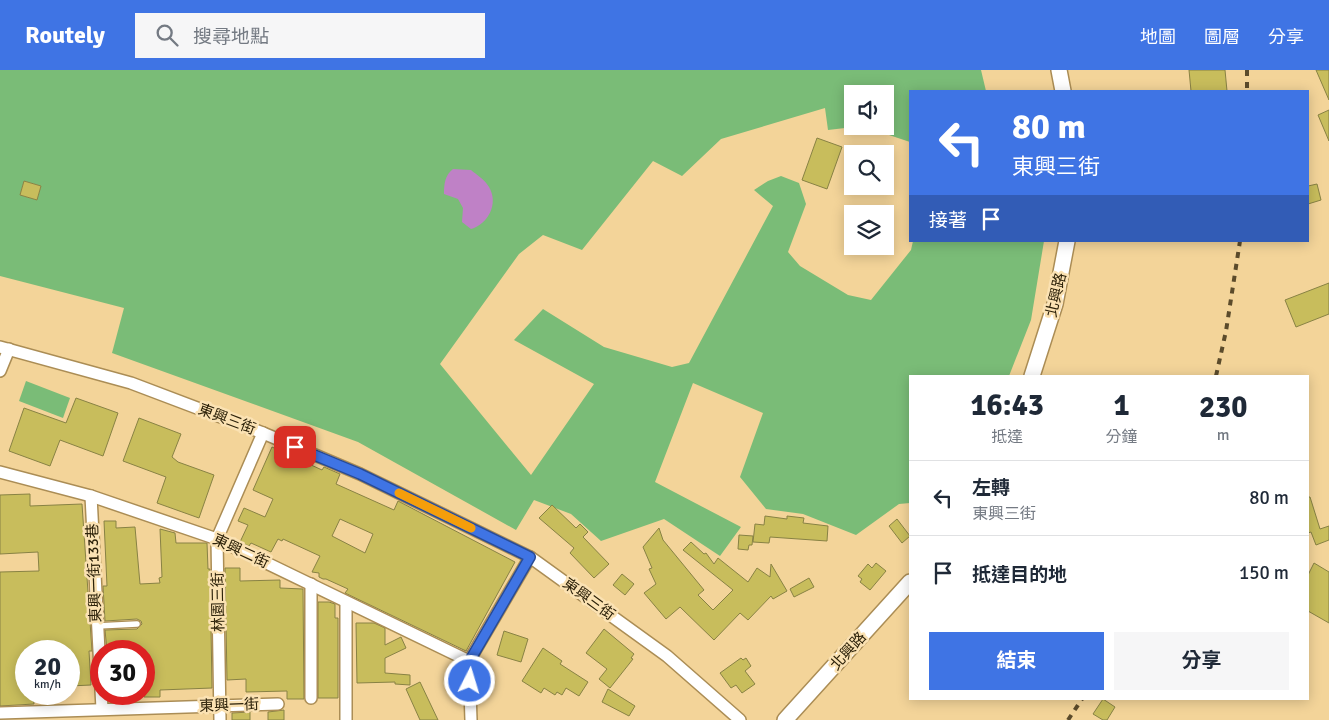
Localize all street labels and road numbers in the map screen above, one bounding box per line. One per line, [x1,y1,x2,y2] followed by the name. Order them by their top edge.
[1042,271,1070,319] street label: 北興路
[196,400,258,438] street label: 東興三街
[83,523,105,623] street label: 東興一街133巷
[210,530,272,572] street label: 東興二街
[208,572,228,632] street label: 林園三街
[559,574,619,624] street label: 東興三街
[826,628,870,674] street label: 北興路
[199,695,259,715] street label: 東興一街

